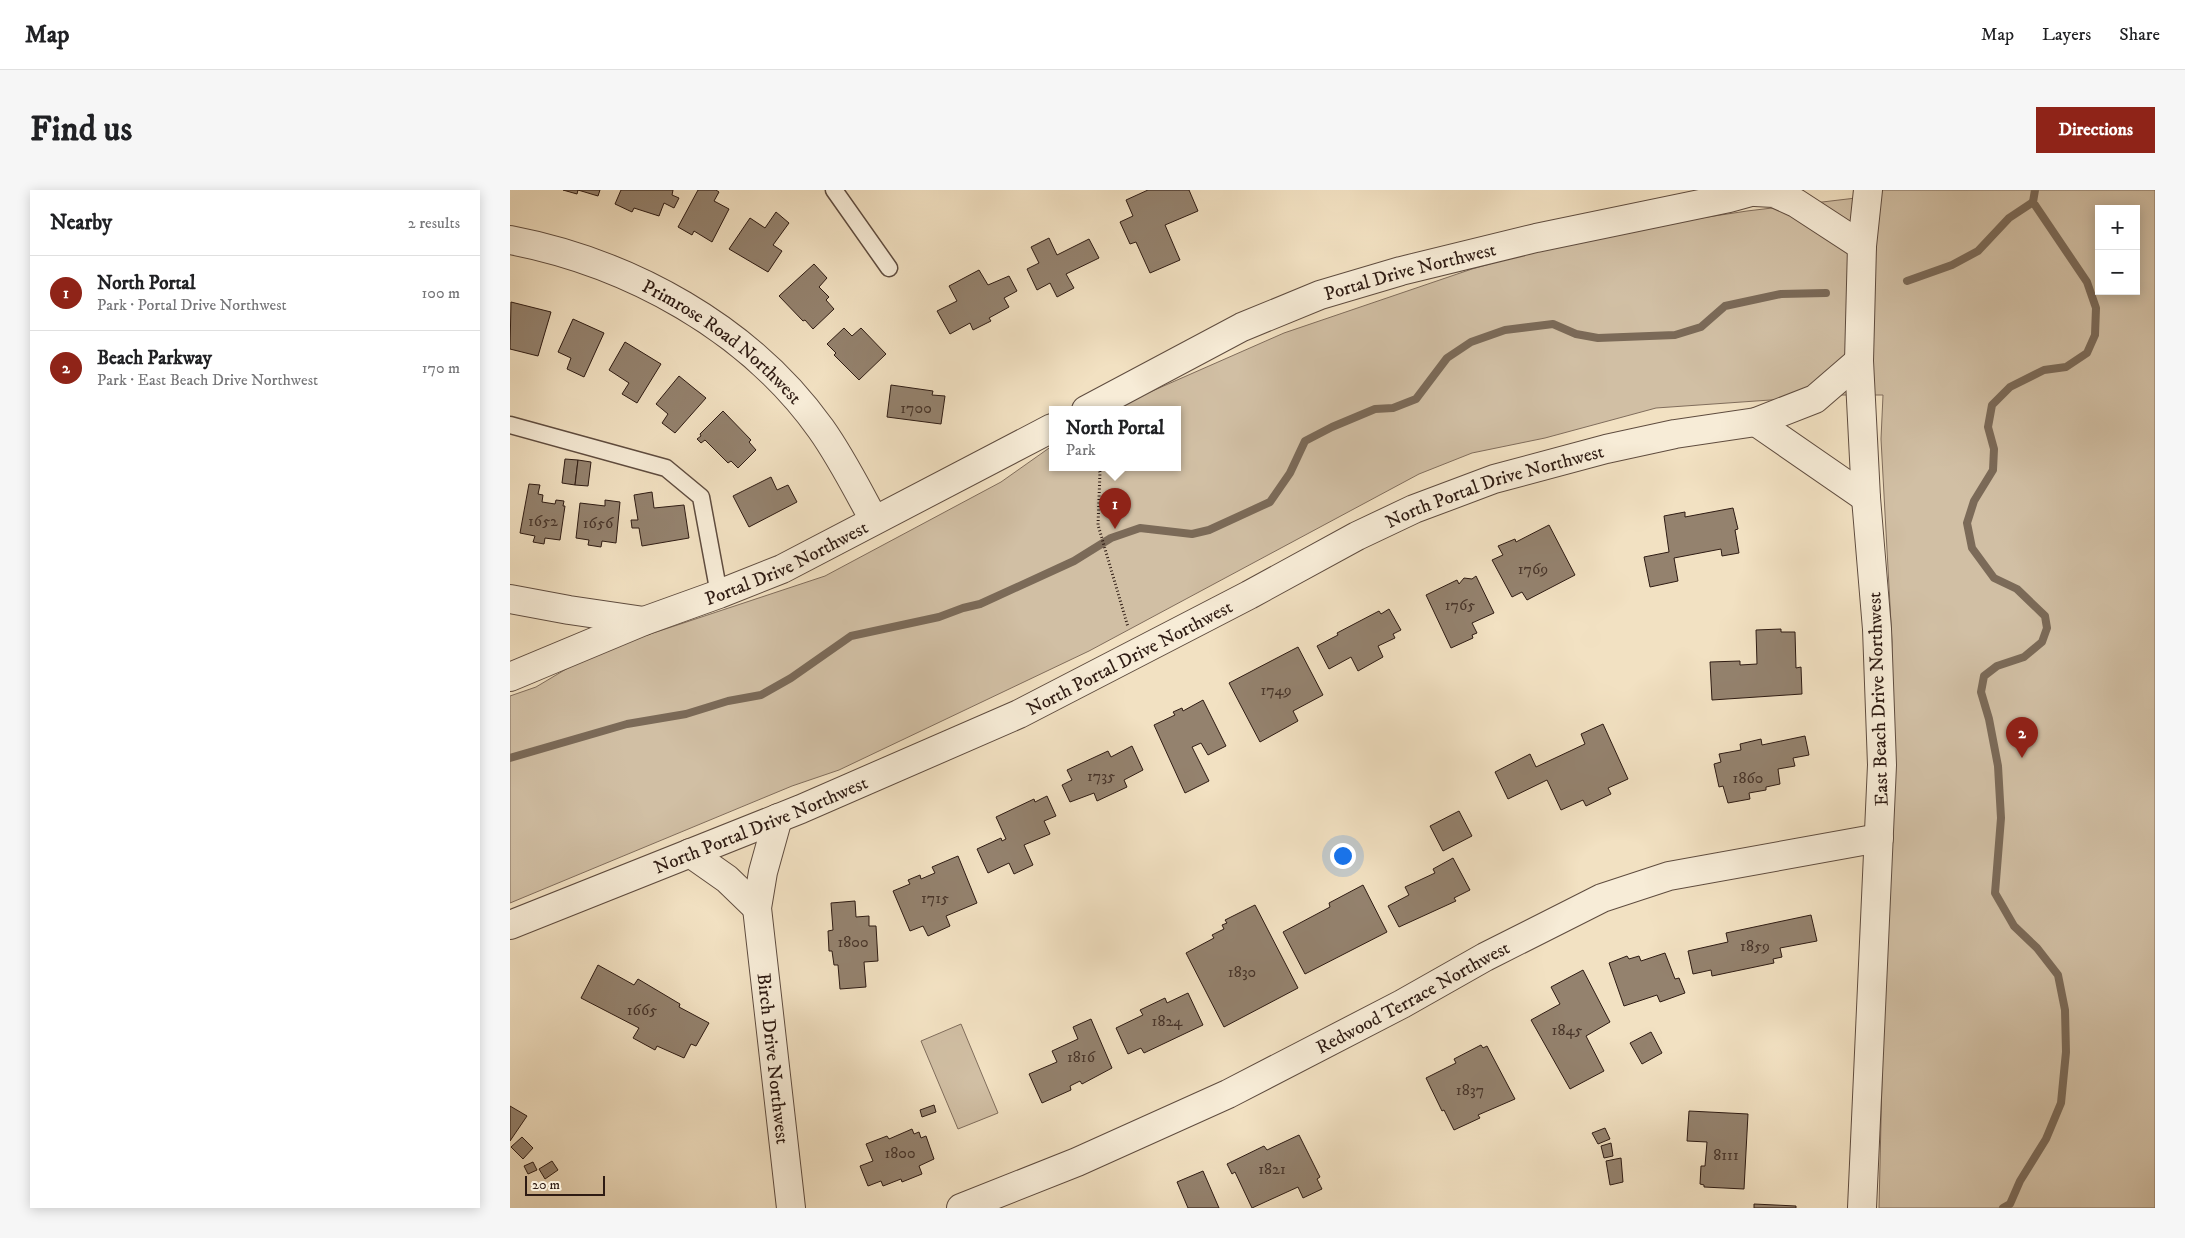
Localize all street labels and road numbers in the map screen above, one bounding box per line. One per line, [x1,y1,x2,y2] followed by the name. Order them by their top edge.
[1321,238,1498,306] street label: Portal Drive Northwest
[638,275,806,409] street label: Primrose Road Northwest
[1382,440,1606,534] street label: North Portal Drive Northwest
[702,516,872,611] street label: Portal Drive Northwest
[1863,591,1894,806] street label: East Beach Drive Northwest
[1023,596,1237,721] street label: North Portal Drive Northwest
[651,771,871,879] street label: North Portal Drive Northwest
[1312,937,1514,1059] street label: Redwood Terrace Northwest
[751,972,794,1146] street label: Birch Drive Northwest

